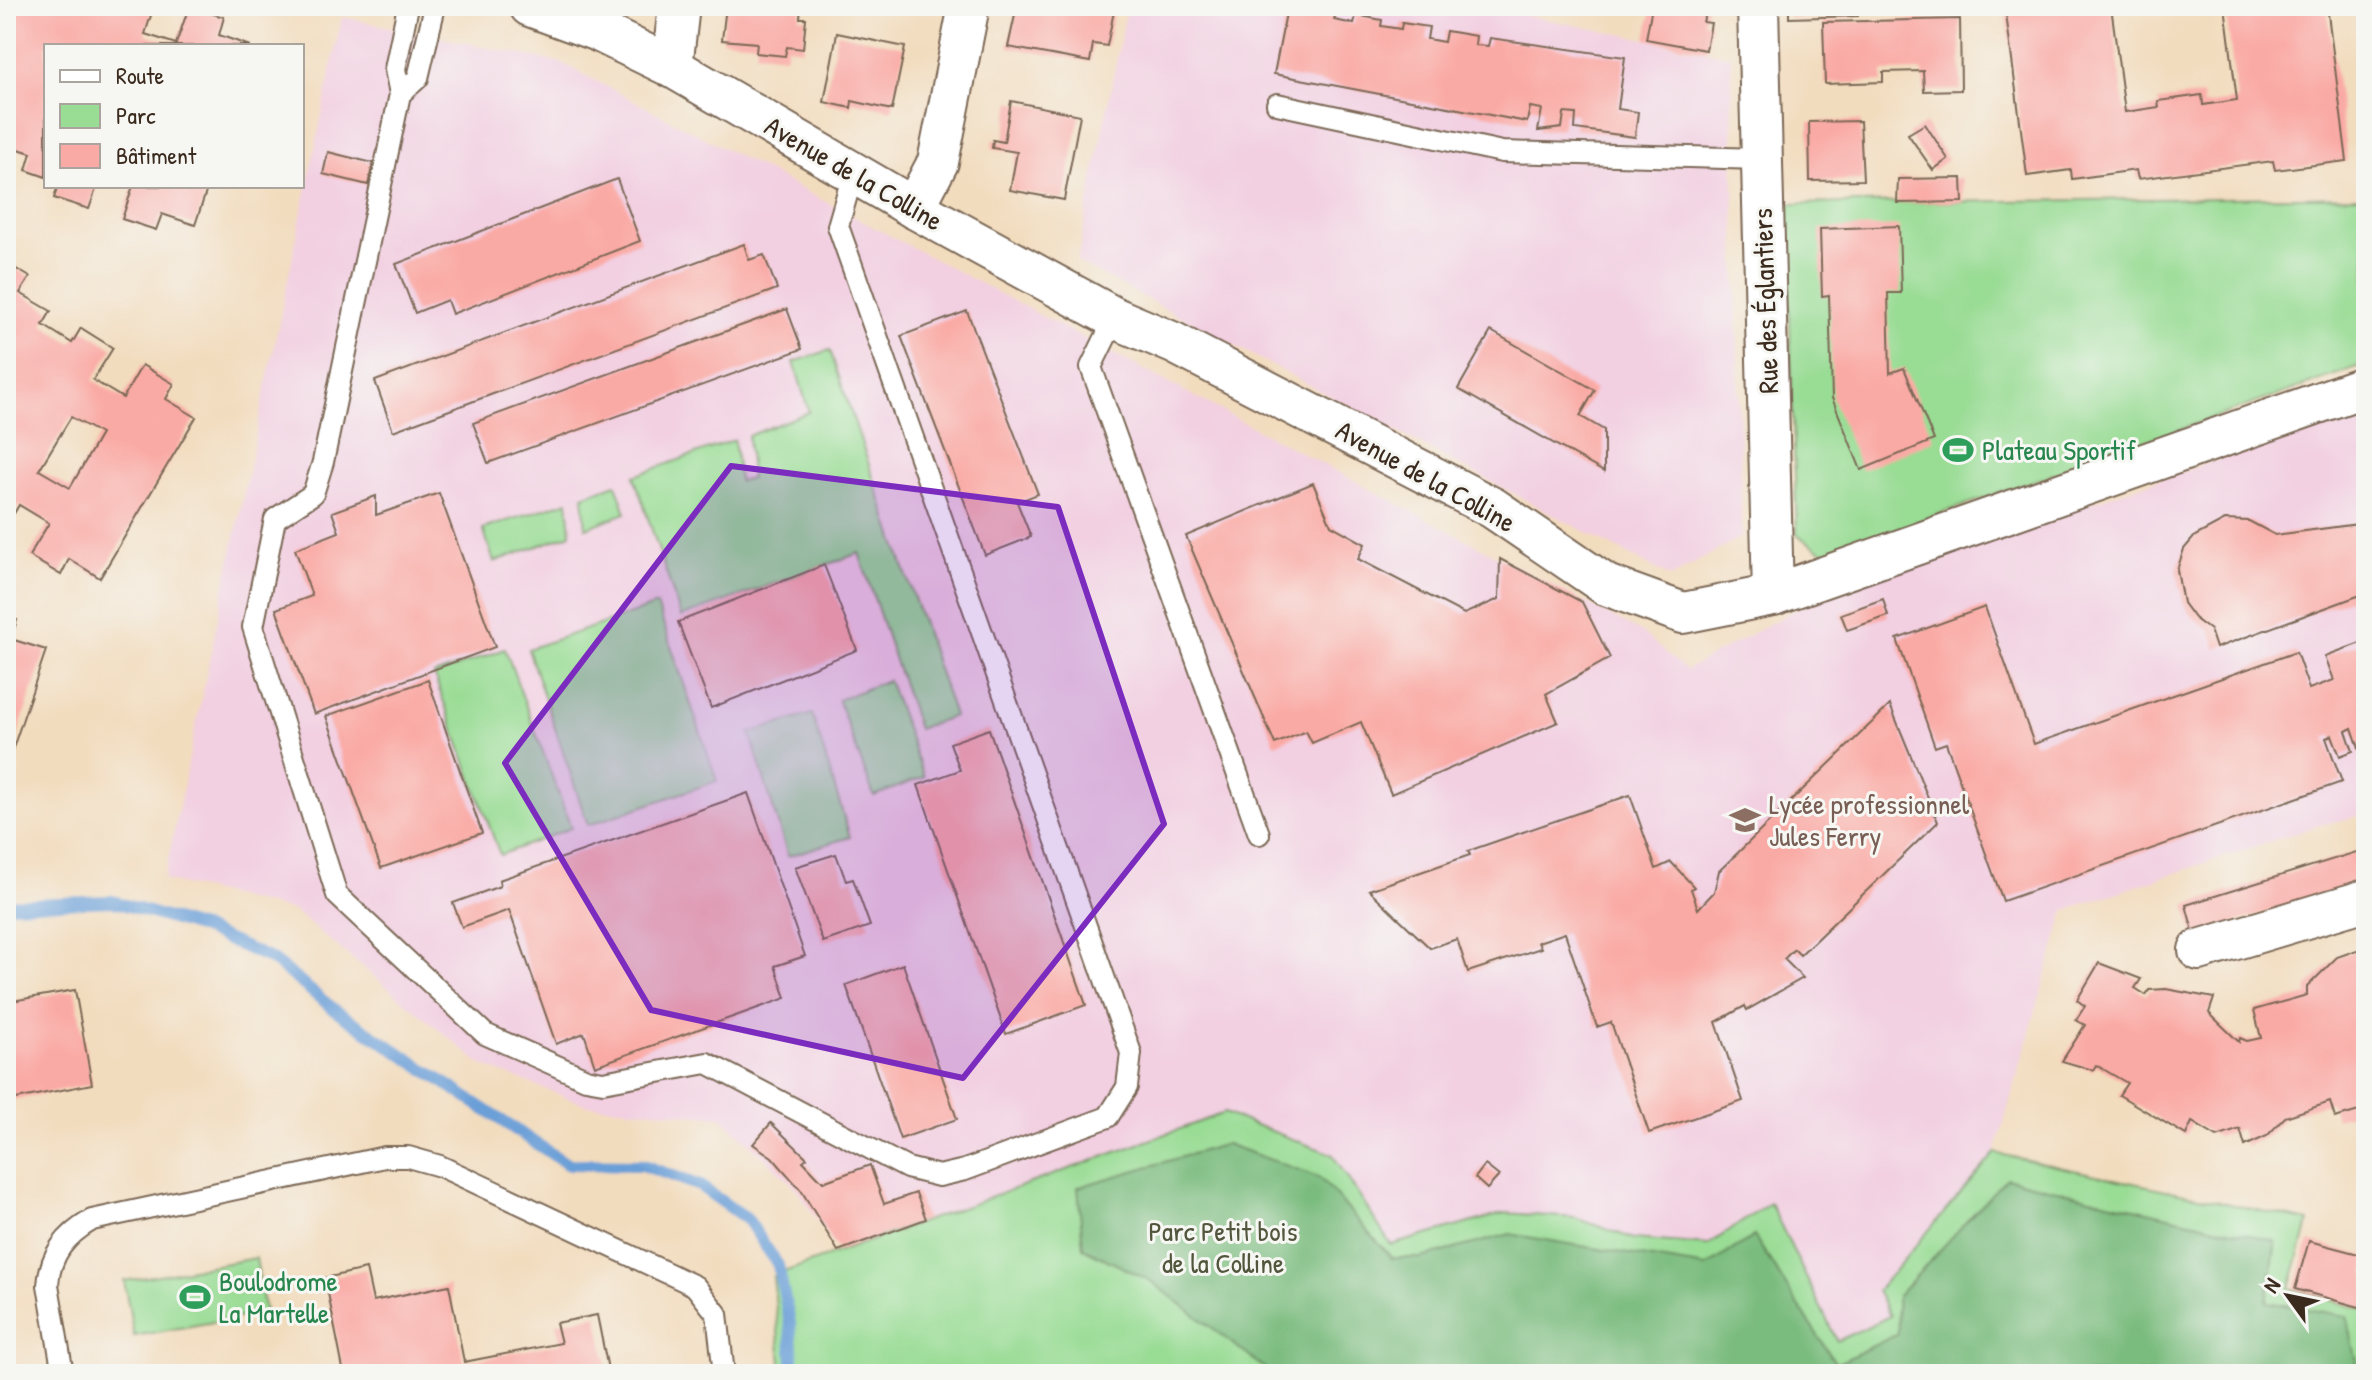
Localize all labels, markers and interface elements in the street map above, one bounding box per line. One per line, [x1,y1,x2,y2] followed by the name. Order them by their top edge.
[44,44,304,188] legend
[116,59,164,91] text: Route
[116,99,156,131] text: Parc
[758,107,950,239] street label: Avenue de la Colline
[116,139,197,171] text: Bâtiment
[1743,208,1787,394] street label: Rue des Églantiers
[1330,411,1522,541] street label: Avenue de la Colline
[1982,431,2136,469] place label: Plateau Sportif
[1941,433,1975,467] sports icon: Plateau Sportif
[1769,785,1970,855] place label: Lycée professionnel Jules Ferry
[1728,803,1762,837] school or university icon: Lycée professionnel Jules Ferry
[1149,1212,1298,1282] park label: Parc Petit bois de la Colline
[2248,1256,2328,1336] north arrow
[219,1262,338,1332] place label: Boulodrome La Martelle
[2255,1272,2287,1298] text: N
[178,1280,212,1314] sports icon: Boulodrome La Martelle

